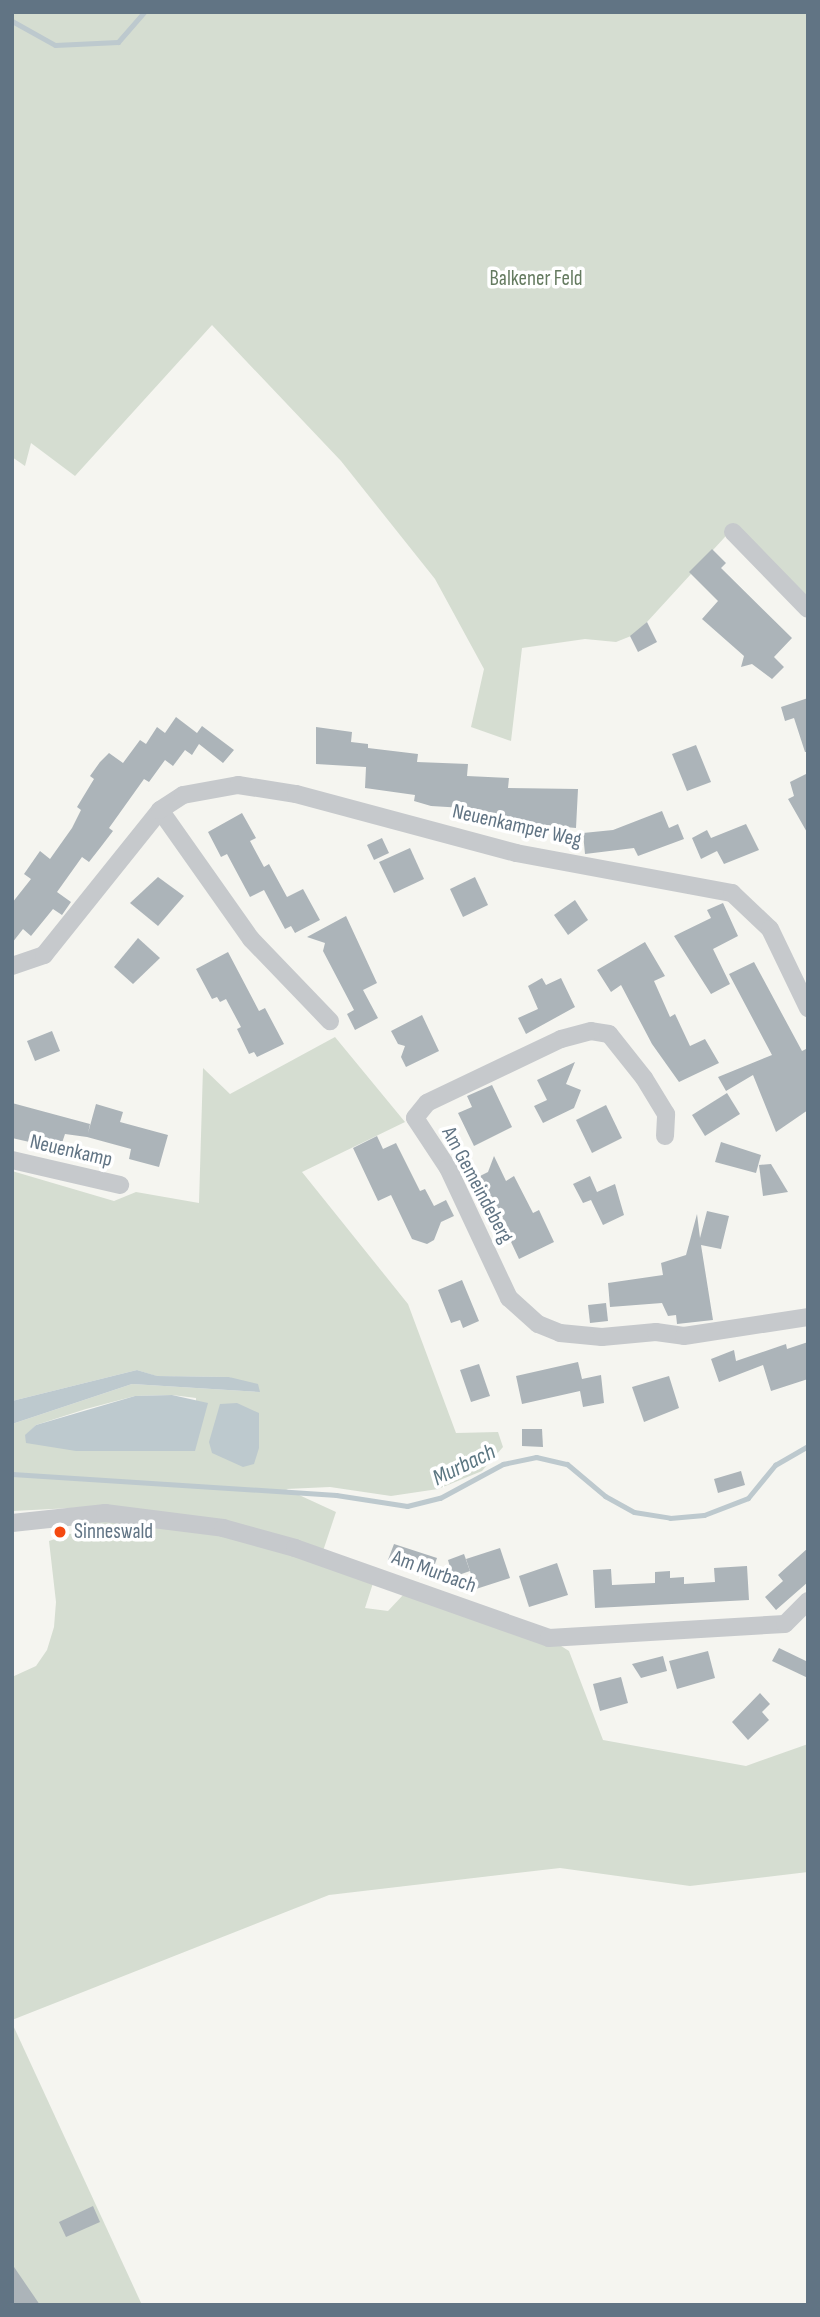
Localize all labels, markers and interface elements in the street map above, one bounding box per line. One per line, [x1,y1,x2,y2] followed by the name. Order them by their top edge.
[489,266,583,292] park label: Balkener Feld
[450,799,584,853] street label: Neuenkamper Weg
[436,1122,518,1248] street label: Am Gemeindeberg
[27,1129,115,1173] street label: Neuenkamp
[428,1438,500,1492] water label: Murbach
[74,1519,153,1545] place label: Sinneswald
[52,1524,68,1540] marker: Sinneswald
[389,1545,479,1599] street label: Am Murbach

